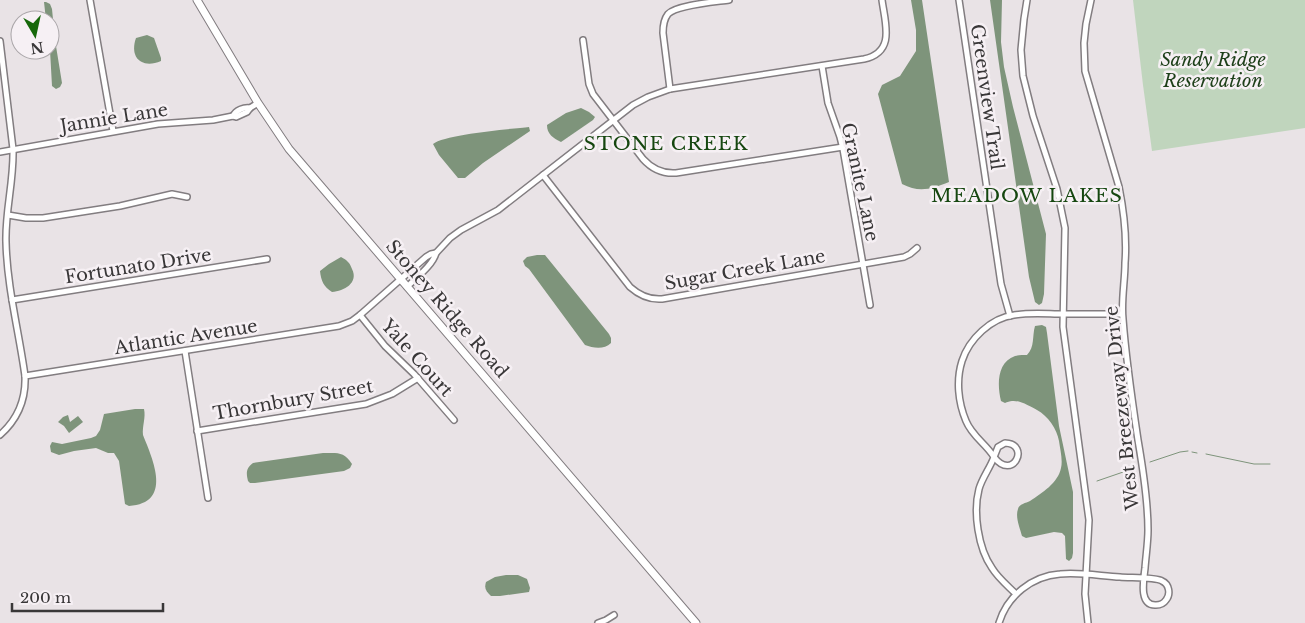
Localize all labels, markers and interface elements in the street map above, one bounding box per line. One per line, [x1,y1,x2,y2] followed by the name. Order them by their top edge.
[10,10,60,60] north arrow
[966,23,1008,172] street label: Greenview Trail
[29,38,45,58] text: N
[1160,49,1266,92] park label: Sandy Ridge Reservation
[57,99,169,138] street label: Jannie Lane
[837,121,883,243] street label: Granite Lane
[584,132,749,155] district label: STONE CREEK
[931,184,1123,207] district label: MEADOW LAKES
[381,236,513,382] street label: Stoney Ridge Road
[63,244,213,288] street label: Fortunato Drive
[663,245,827,295] street label: Sugar Creek Lane
[1100,305,1144,512] street label: West Breezeway Drive
[376,314,458,401] street label: Yale Court
[112,315,259,359] street label: Atlantic Avenue
[211,375,375,425] street label: Thornbury Street
[12,580,164,612] scale bar
[20,588,71,607] text: 200 m

